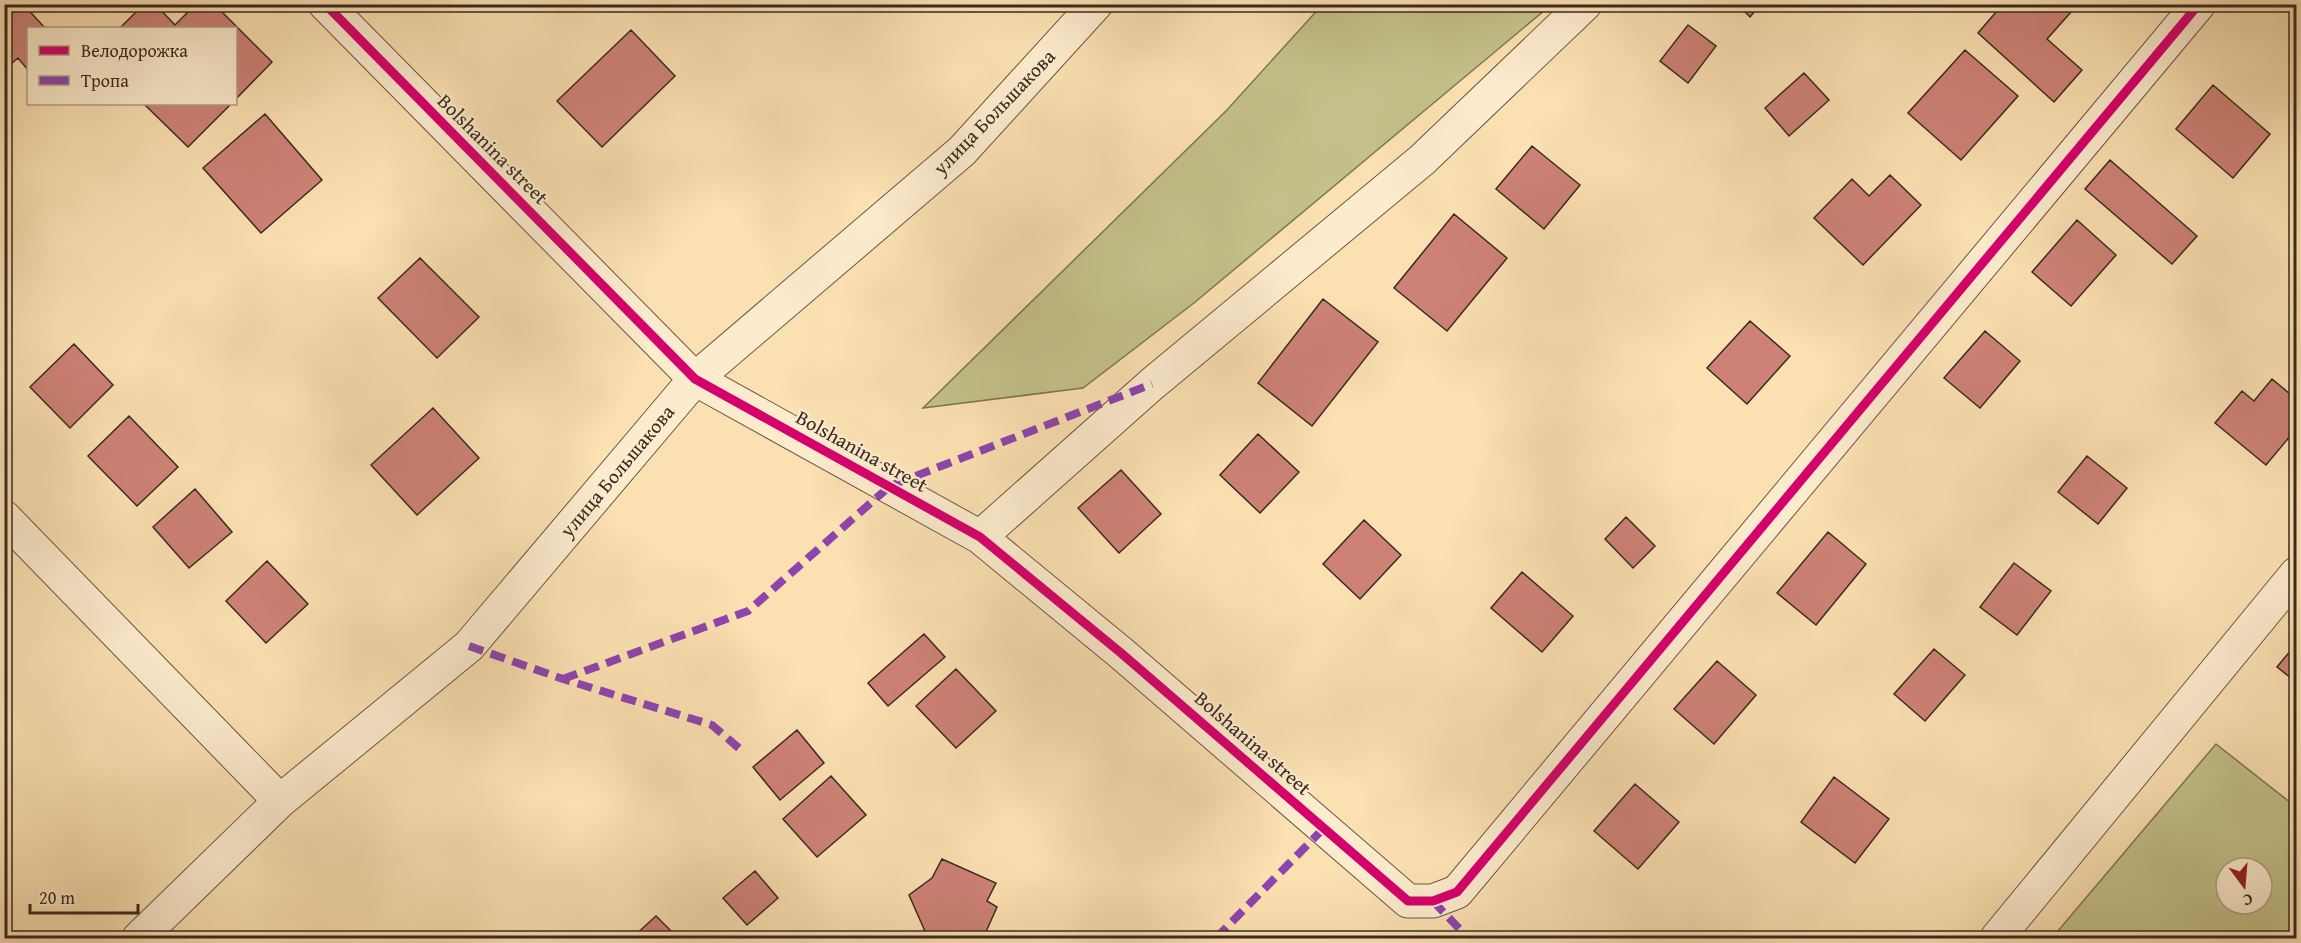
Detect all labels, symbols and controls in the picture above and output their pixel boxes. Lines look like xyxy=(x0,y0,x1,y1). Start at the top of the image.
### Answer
legend xyxy=(27,27,237,105)
text: Велодорожка xyxy=(81,37,188,64)
street label: улица Большакова xyxy=(925,42,1062,182)
text: Тропа xyxy=(81,67,129,94)
street label: Bolshanina street xyxy=(431,87,555,211)
street label: улица Большакова xyxy=(552,398,681,544)
street label: Bolshanina street xyxy=(791,402,933,499)
street label: Bolshanina street xyxy=(1189,684,1318,802)
north arrow xyxy=(2214,856,2274,916)
scale bar xyxy=(30,877,138,915)
text: 20 m xyxy=(39,884,75,911)
text: С xyxy=(2240,888,2256,913)

